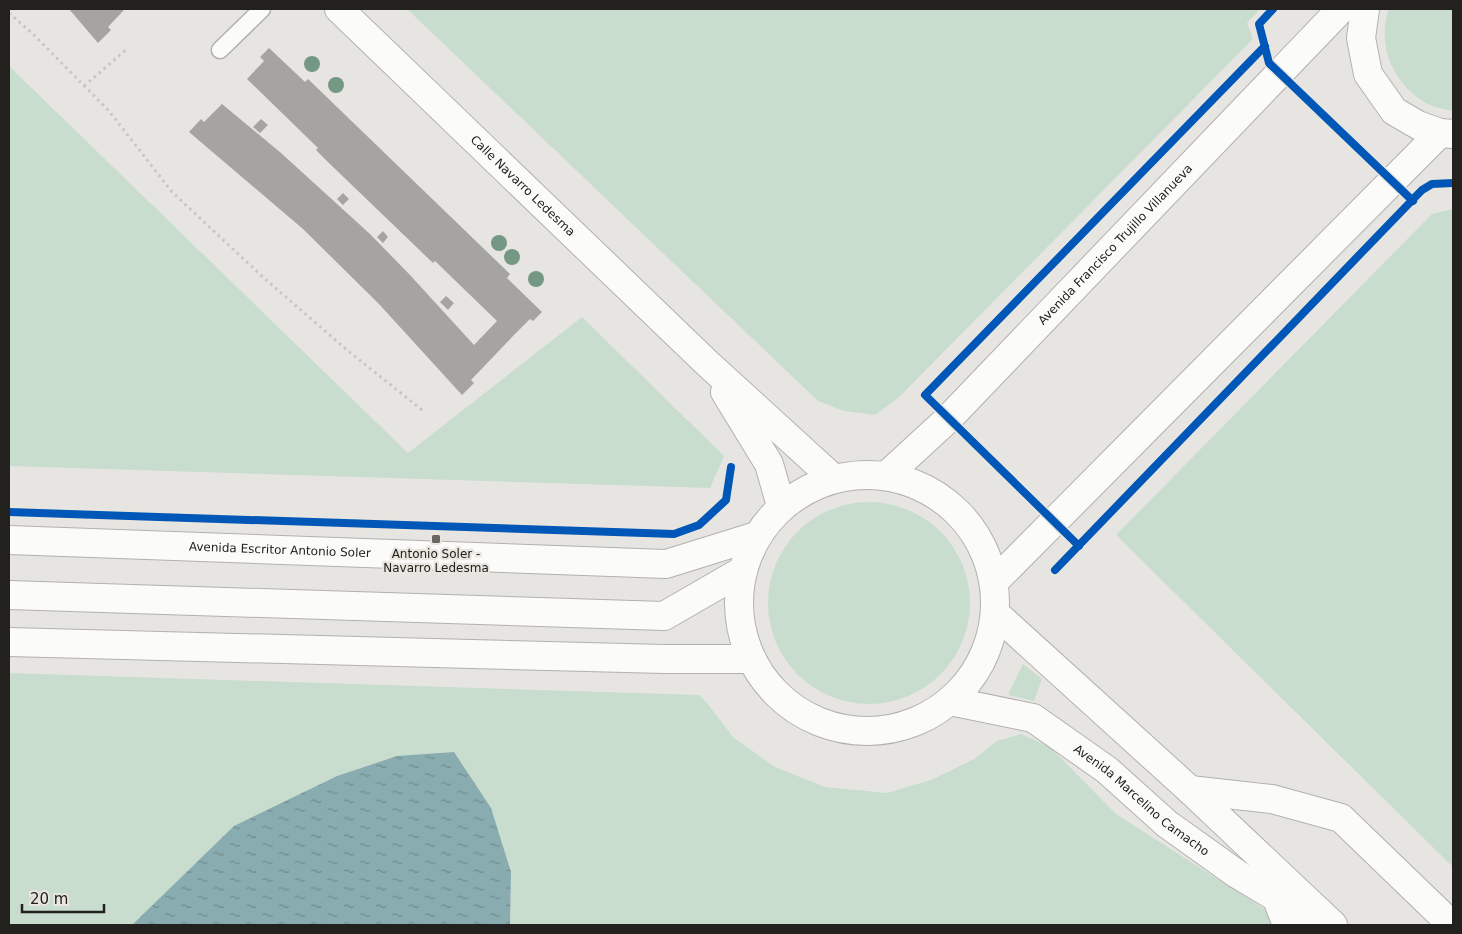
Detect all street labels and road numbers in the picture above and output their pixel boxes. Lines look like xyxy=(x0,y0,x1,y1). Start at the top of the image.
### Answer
street label: Calle Navarro Ledesma xyxy=(468,132,578,239)
street label: Avenida Francisco Trujillo Villanueva xyxy=(1035,161,1195,328)
street label: Avenida Escritor Antonio Soler xyxy=(189,540,371,560)
street label: Avenida Marcelino Camacho xyxy=(1071,742,1212,859)

